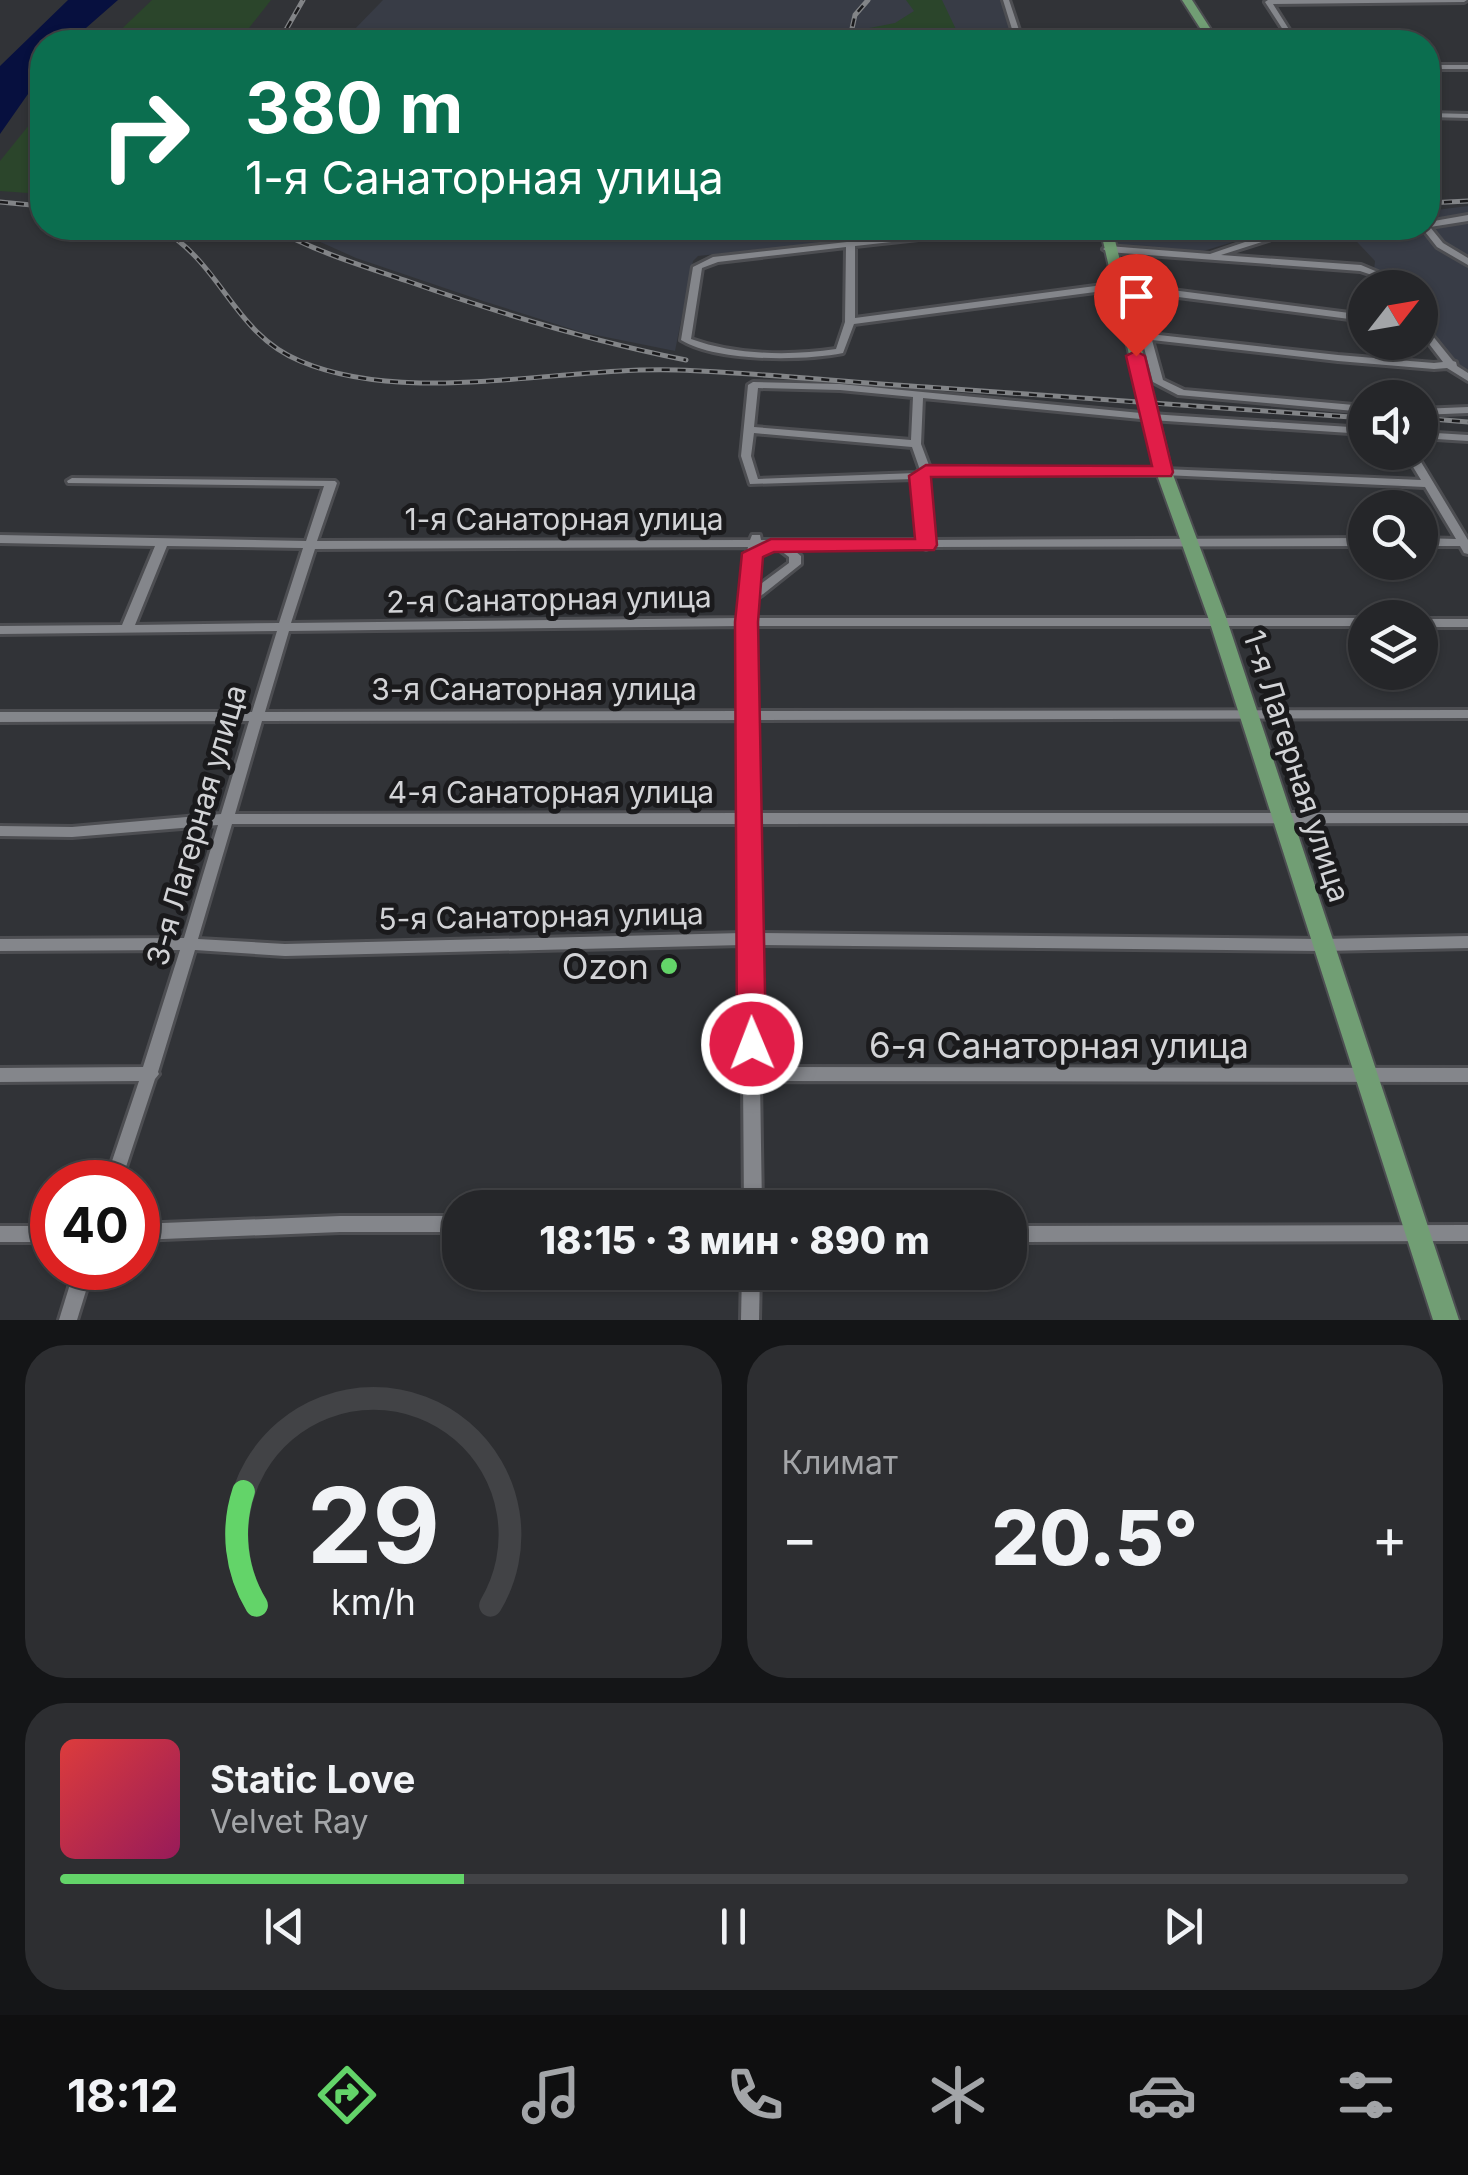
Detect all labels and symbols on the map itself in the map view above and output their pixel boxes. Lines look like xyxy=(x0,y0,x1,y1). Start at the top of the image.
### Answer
pin xyxy=(1094,254,1179,357)
north arrow xyxy=(1348,270,1438,360)
street label: 1-я Санаторная улица xyxy=(404,501,724,537)
street label: 2-я Санаторная улица xyxy=(386,578,712,620)
street label: 1-я Лагерная улица xyxy=(1236,626,1358,906)
street label: 3-я Санаторная улица xyxy=(371,671,697,707)
street label: 3-я Лагерная улица xyxy=(139,681,253,969)
street label: 4-я Санаторная улица xyxy=(388,774,714,810)
street label: 5-я Санаторная улица xyxy=(378,895,704,937)
place label: Ozon xyxy=(562,945,649,987)
marker: Ozon xyxy=(658,955,680,977)
position arrow xyxy=(700,992,804,1096)
street label: 6-я Санаторная улица xyxy=(869,1024,1249,1066)
speed limit sign: 40 xyxy=(30,1160,160,1290)

